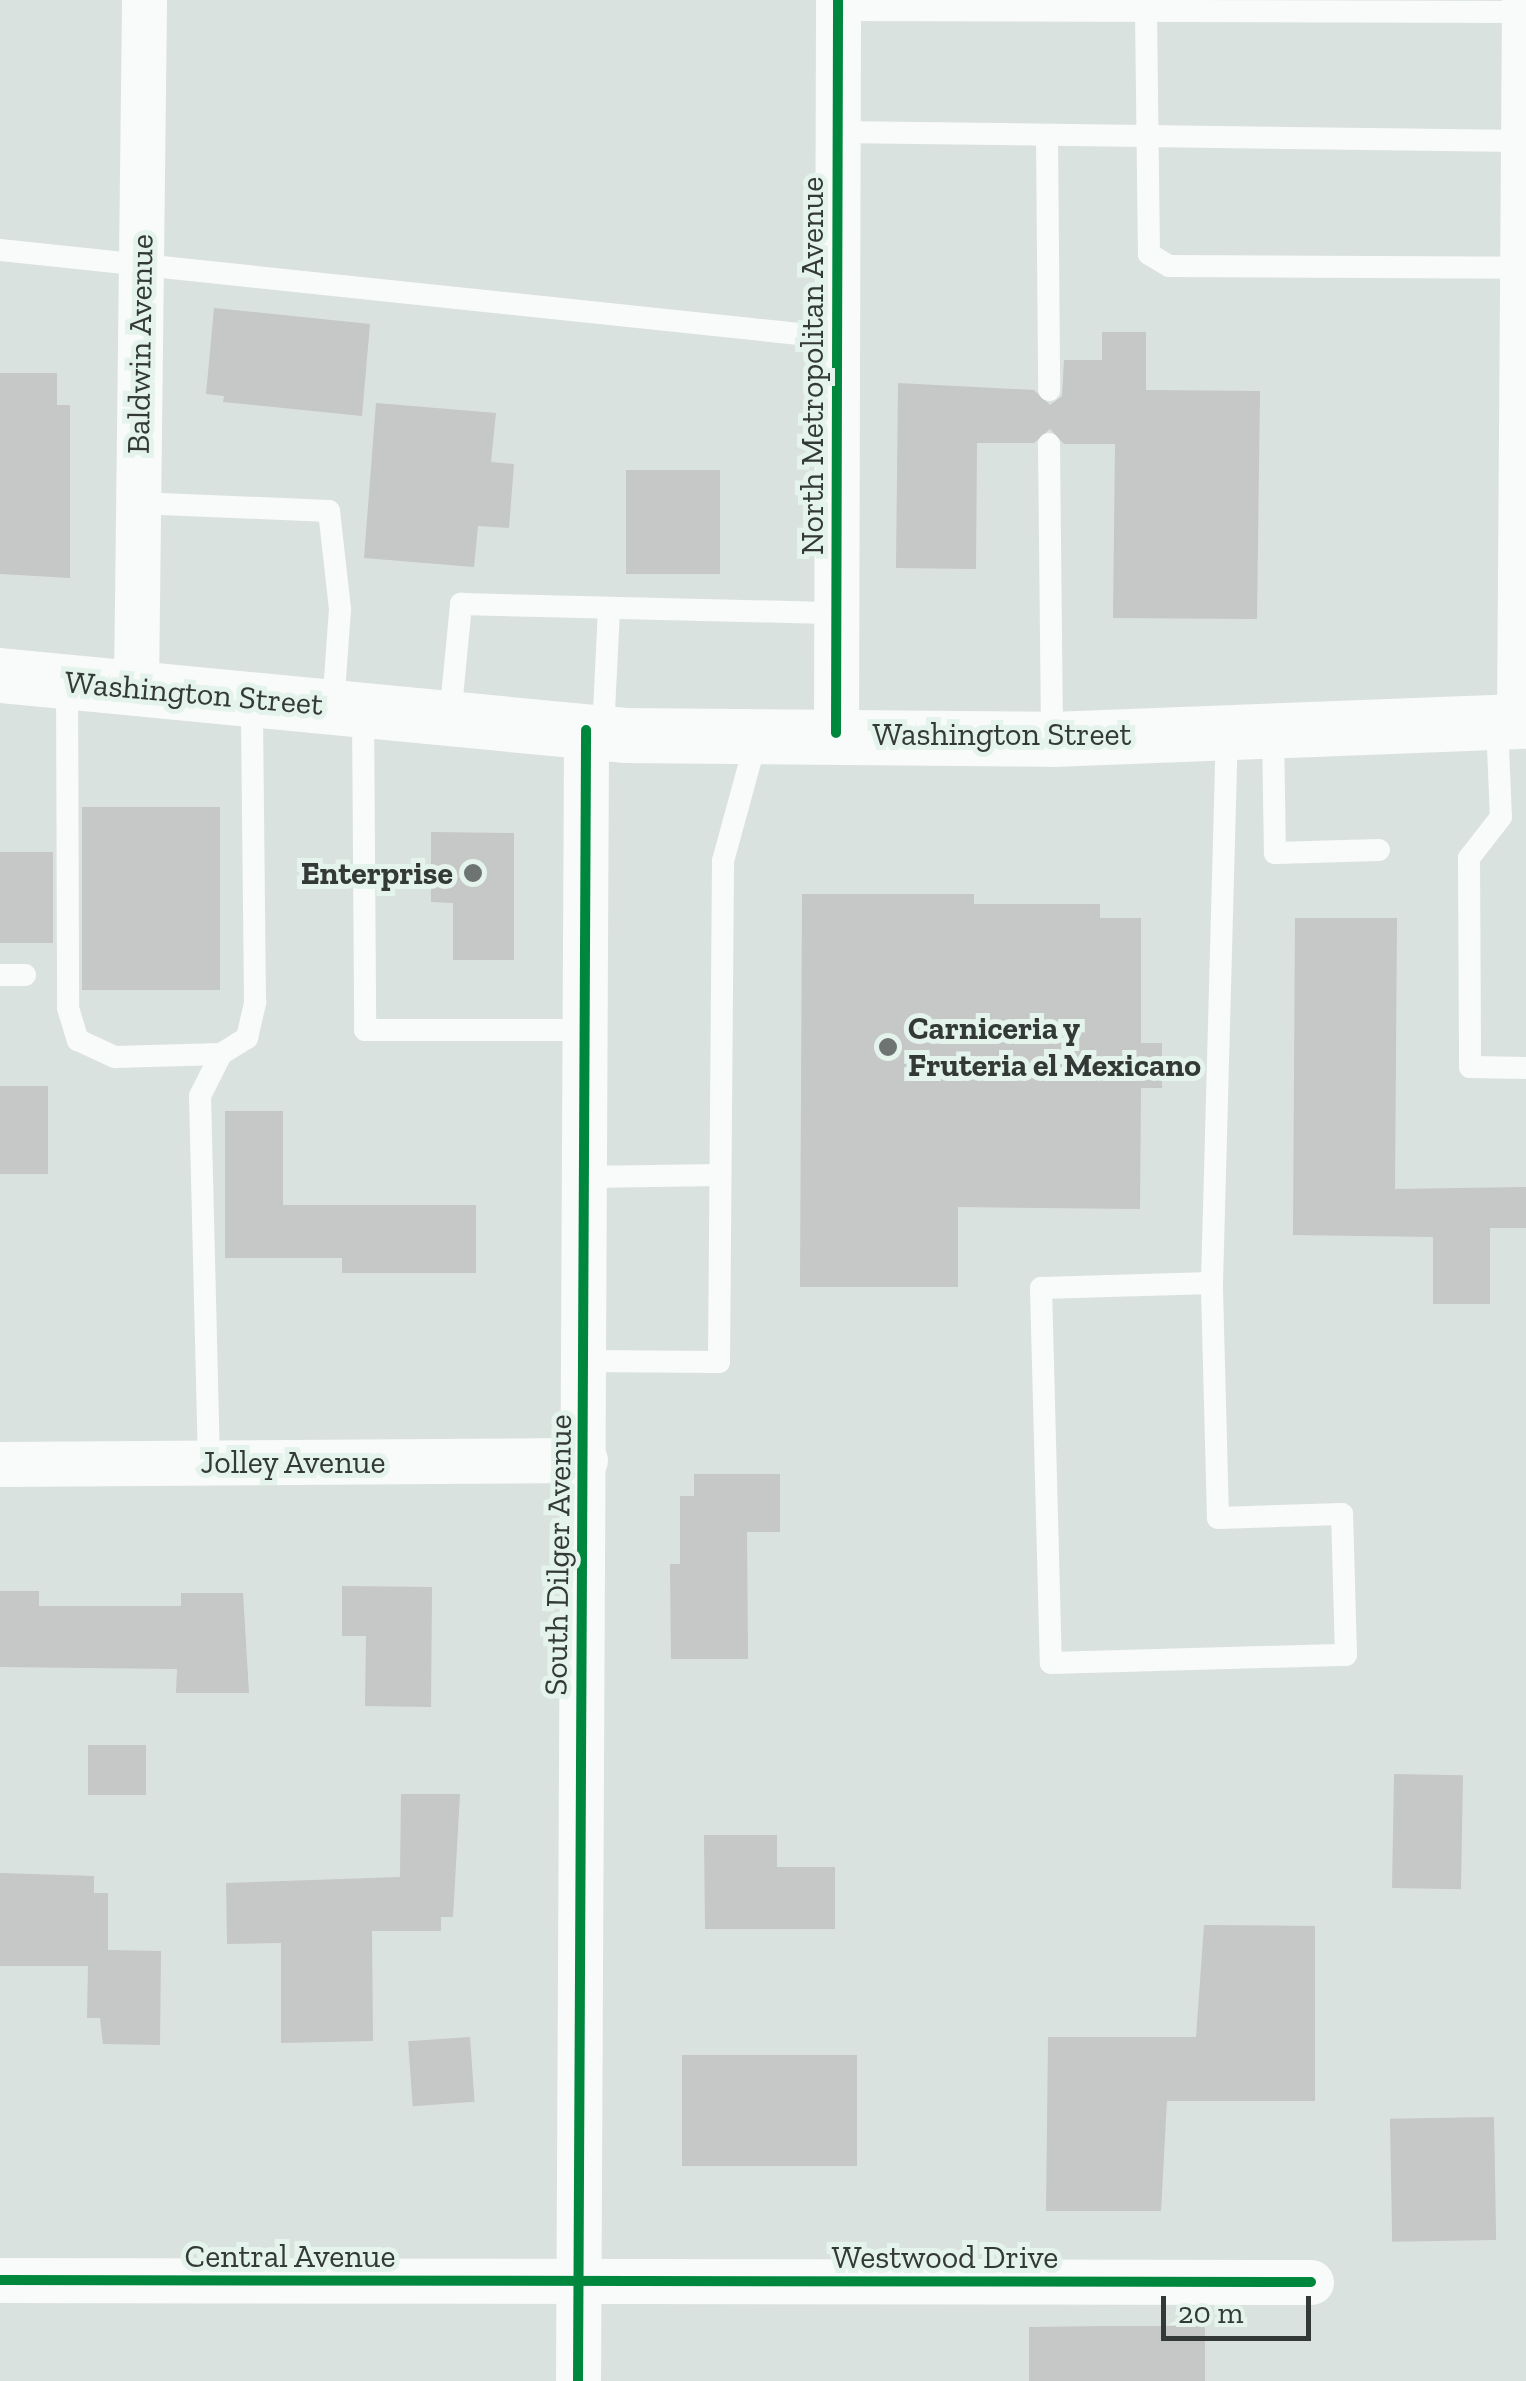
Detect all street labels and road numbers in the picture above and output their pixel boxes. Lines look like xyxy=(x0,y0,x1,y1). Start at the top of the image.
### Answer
street label: North Metropolitan Avenue xyxy=(793,176,831,556)
street label: Baldwin Avenue xyxy=(119,233,161,455)
street label: Washington Street xyxy=(63,663,325,723)
street label: Washington Street xyxy=(873,715,1131,753)
street label: South Dilger Avenue xyxy=(536,1413,580,1697)
street label: Jolley Avenue xyxy=(200,1443,386,1481)
street label: Central Avenue xyxy=(184,2237,396,2275)
street label: Westwood Drive xyxy=(832,2238,1058,2276)

